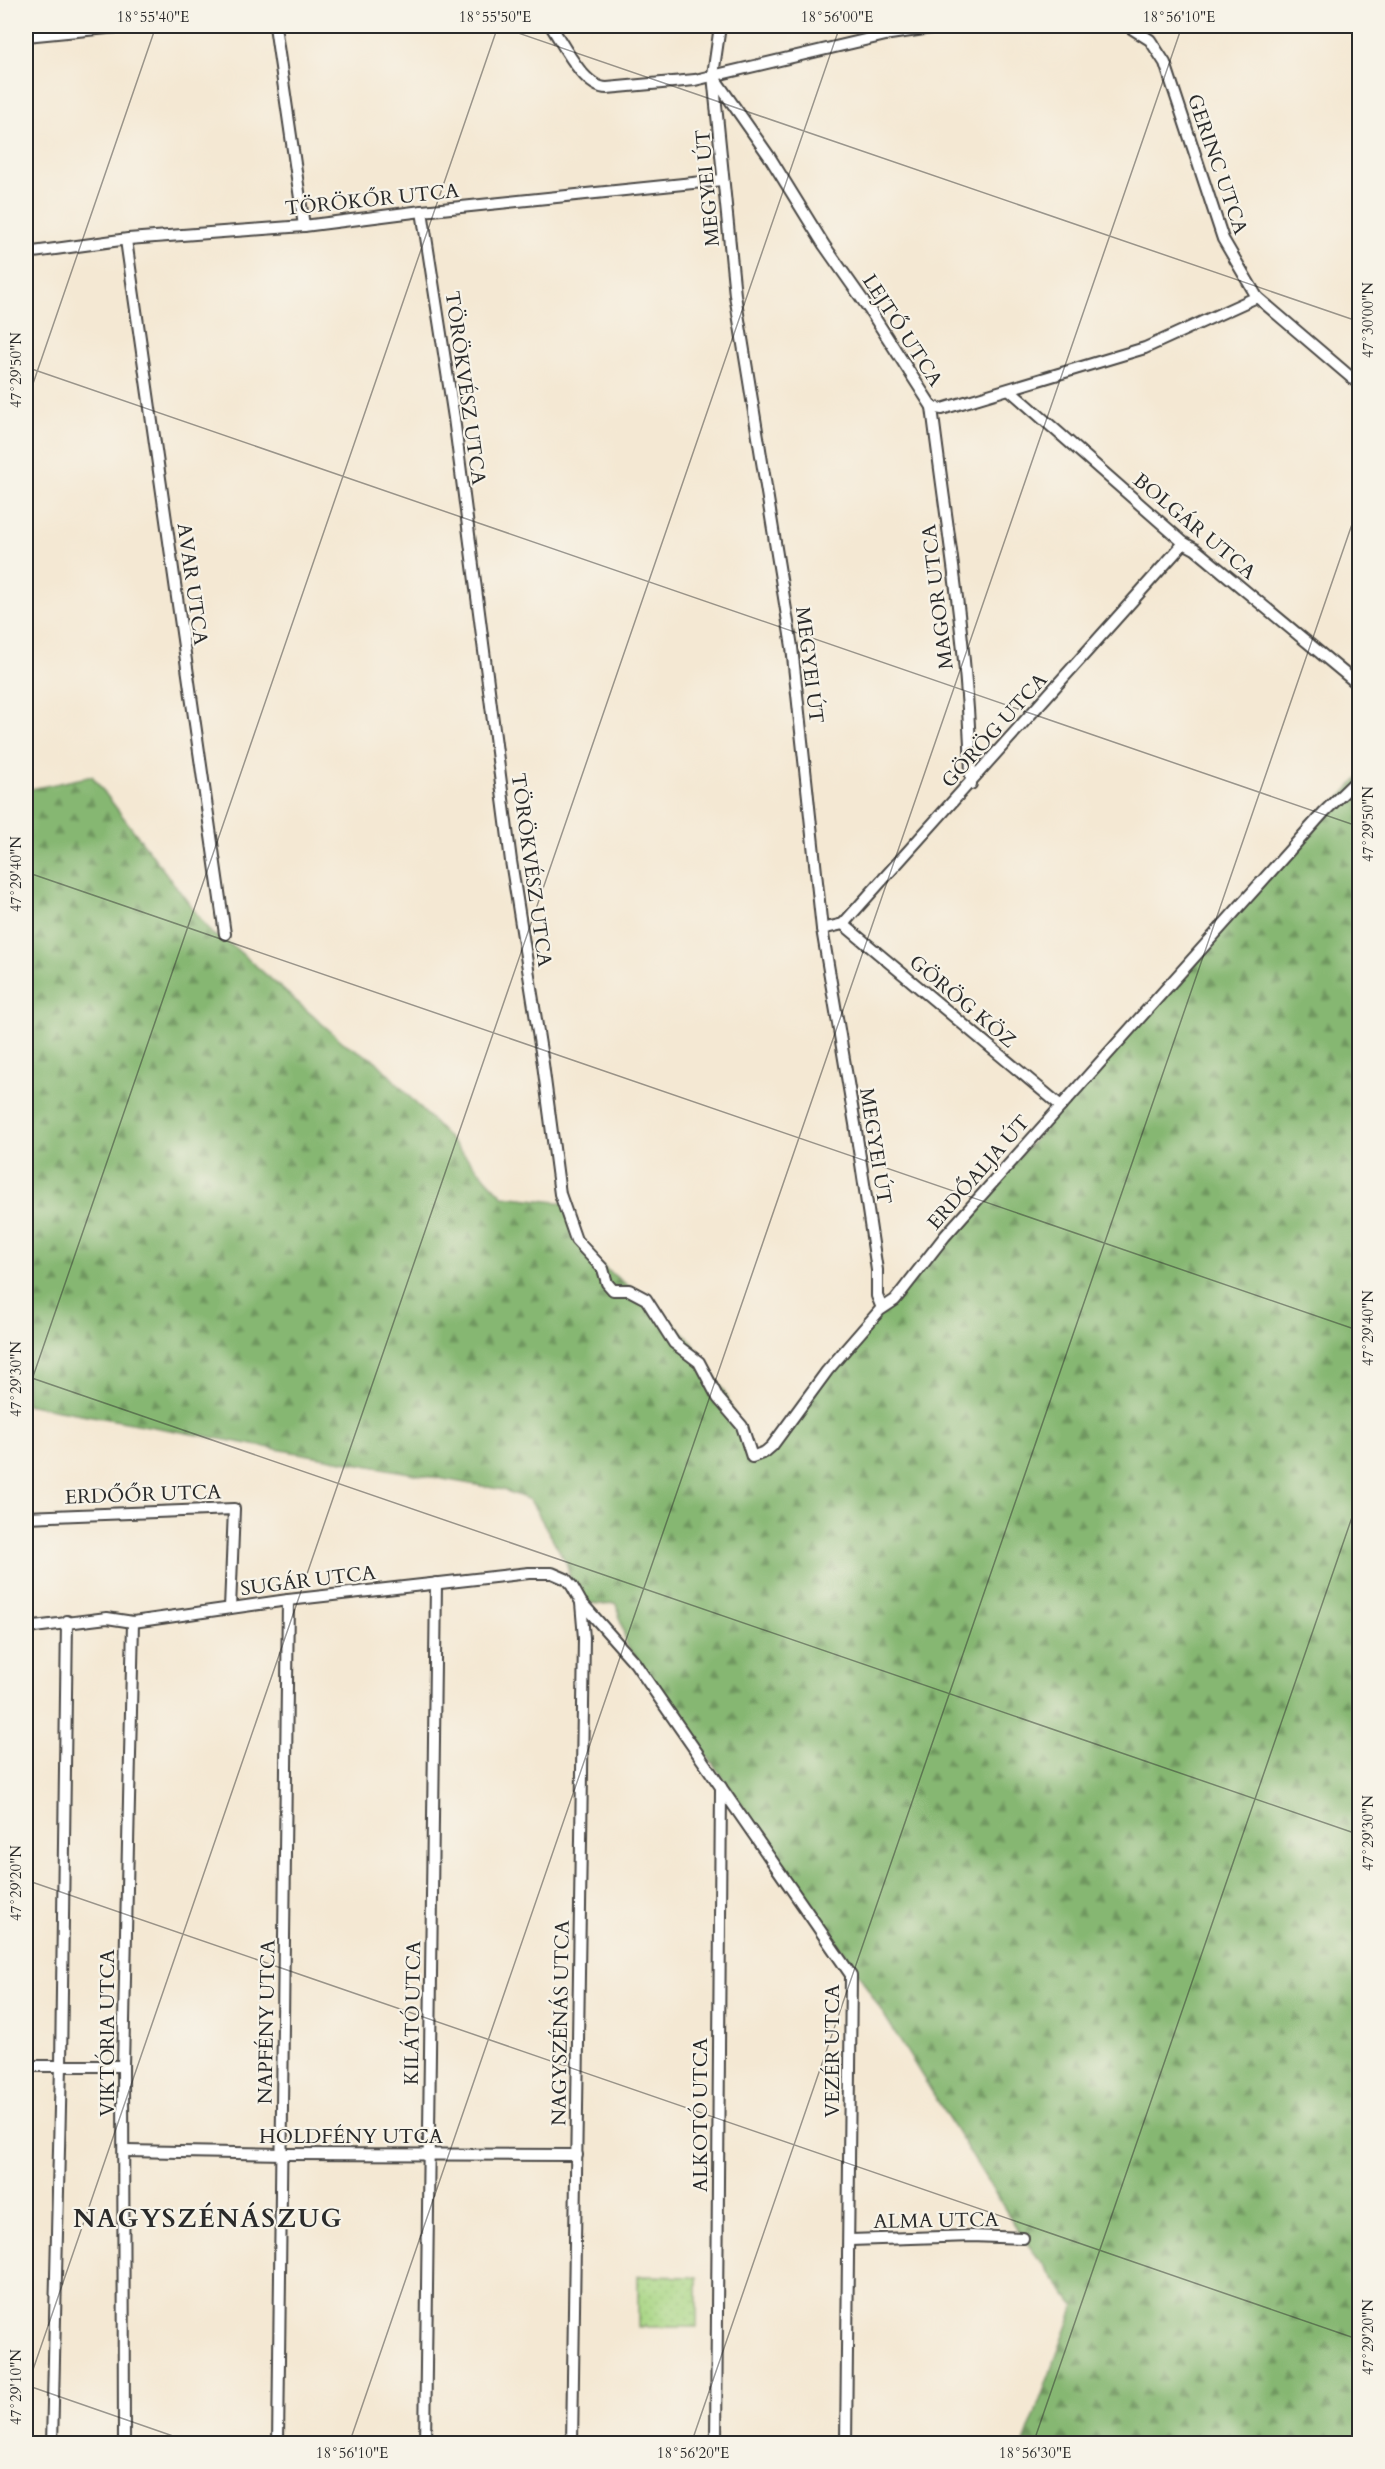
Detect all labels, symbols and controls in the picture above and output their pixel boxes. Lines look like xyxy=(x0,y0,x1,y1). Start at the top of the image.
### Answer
text: 18°55'40"E xyxy=(117,7,189,27)
text: 18°55'50"E xyxy=(459,7,531,27)
text: 18°56'00"E xyxy=(801,7,873,27)
text: 18°56'10"E xyxy=(1143,7,1215,27)
street label: GERINC UTCA xyxy=(1181,90,1254,239)
street label: MEGYEI ÚT xyxy=(689,128,726,248)
street label: TÖRÖKŐR UTCA xyxy=(284,177,461,222)
street label: LEJTŐ UTCA xyxy=(856,269,949,392)
text: 47°30'00"N xyxy=(1358,282,1378,358)
street label: TÖRÖKVÉSZ UTCA xyxy=(439,290,493,487)
text: 47°29'50"N xyxy=(6,332,26,408)
street label: BOLGÁR UTCA xyxy=(1127,467,1262,586)
street label: AVAR UTCA xyxy=(171,521,215,648)
street label: MAGOR UTCA xyxy=(915,522,960,671)
street label: MEGYEI ÚT xyxy=(789,605,830,725)
street label: GÖRÖG UTCA xyxy=(935,666,1054,794)
street label: TÖRÖKVÉSZ UTCA xyxy=(505,772,559,969)
text: 47°29'50"N xyxy=(1358,786,1378,862)
text: 47°29'40"N xyxy=(6,836,26,912)
street label: GÖRÖG KÖZ xyxy=(903,949,1022,1054)
street label: MEGYEI ÚT xyxy=(853,1086,898,1207)
street label: ERDŐALJA ÚT xyxy=(921,1109,1036,1235)
text: 47°29'40"N xyxy=(1358,1290,1378,1366)
text: 47°29'30"N xyxy=(6,1341,26,1417)
street label: ERDŐŐR UTCA xyxy=(64,1478,223,1511)
street label: SUGÁR UTCA xyxy=(239,1559,378,1602)
text: 47°29'30"N xyxy=(1358,1795,1378,1871)
text: 47°29'20"N xyxy=(6,1845,26,1921)
street label: NAGYSZÉNÁS UTCA xyxy=(545,1919,576,2126)
street label: NAPFÉNY UTCA xyxy=(252,1939,281,2105)
street label: KILÁTÓ UTCA xyxy=(398,1940,427,2085)
street label: VIKTÓRIA UTCA xyxy=(94,1949,121,2117)
street label: VEZÉR UTCA xyxy=(819,1984,846,2118)
street label: ALKOTÓ UTCA xyxy=(687,2037,714,2192)
street label: HOLDFÉNY UTCA xyxy=(259,2123,444,2150)
district label: NAGYSZÉNÁSZUG xyxy=(73,2201,343,2236)
street label: ALMA UTCA xyxy=(873,2206,1000,2235)
text: 47°29'20"N xyxy=(1358,2299,1378,2375)
text: 47°29'10"N xyxy=(6,2349,26,2425)
text: 18°56'10"E xyxy=(316,2443,388,2463)
text: 18°56'20"E xyxy=(657,2443,729,2463)
text: 18°56'30"E xyxy=(999,2443,1071,2463)

